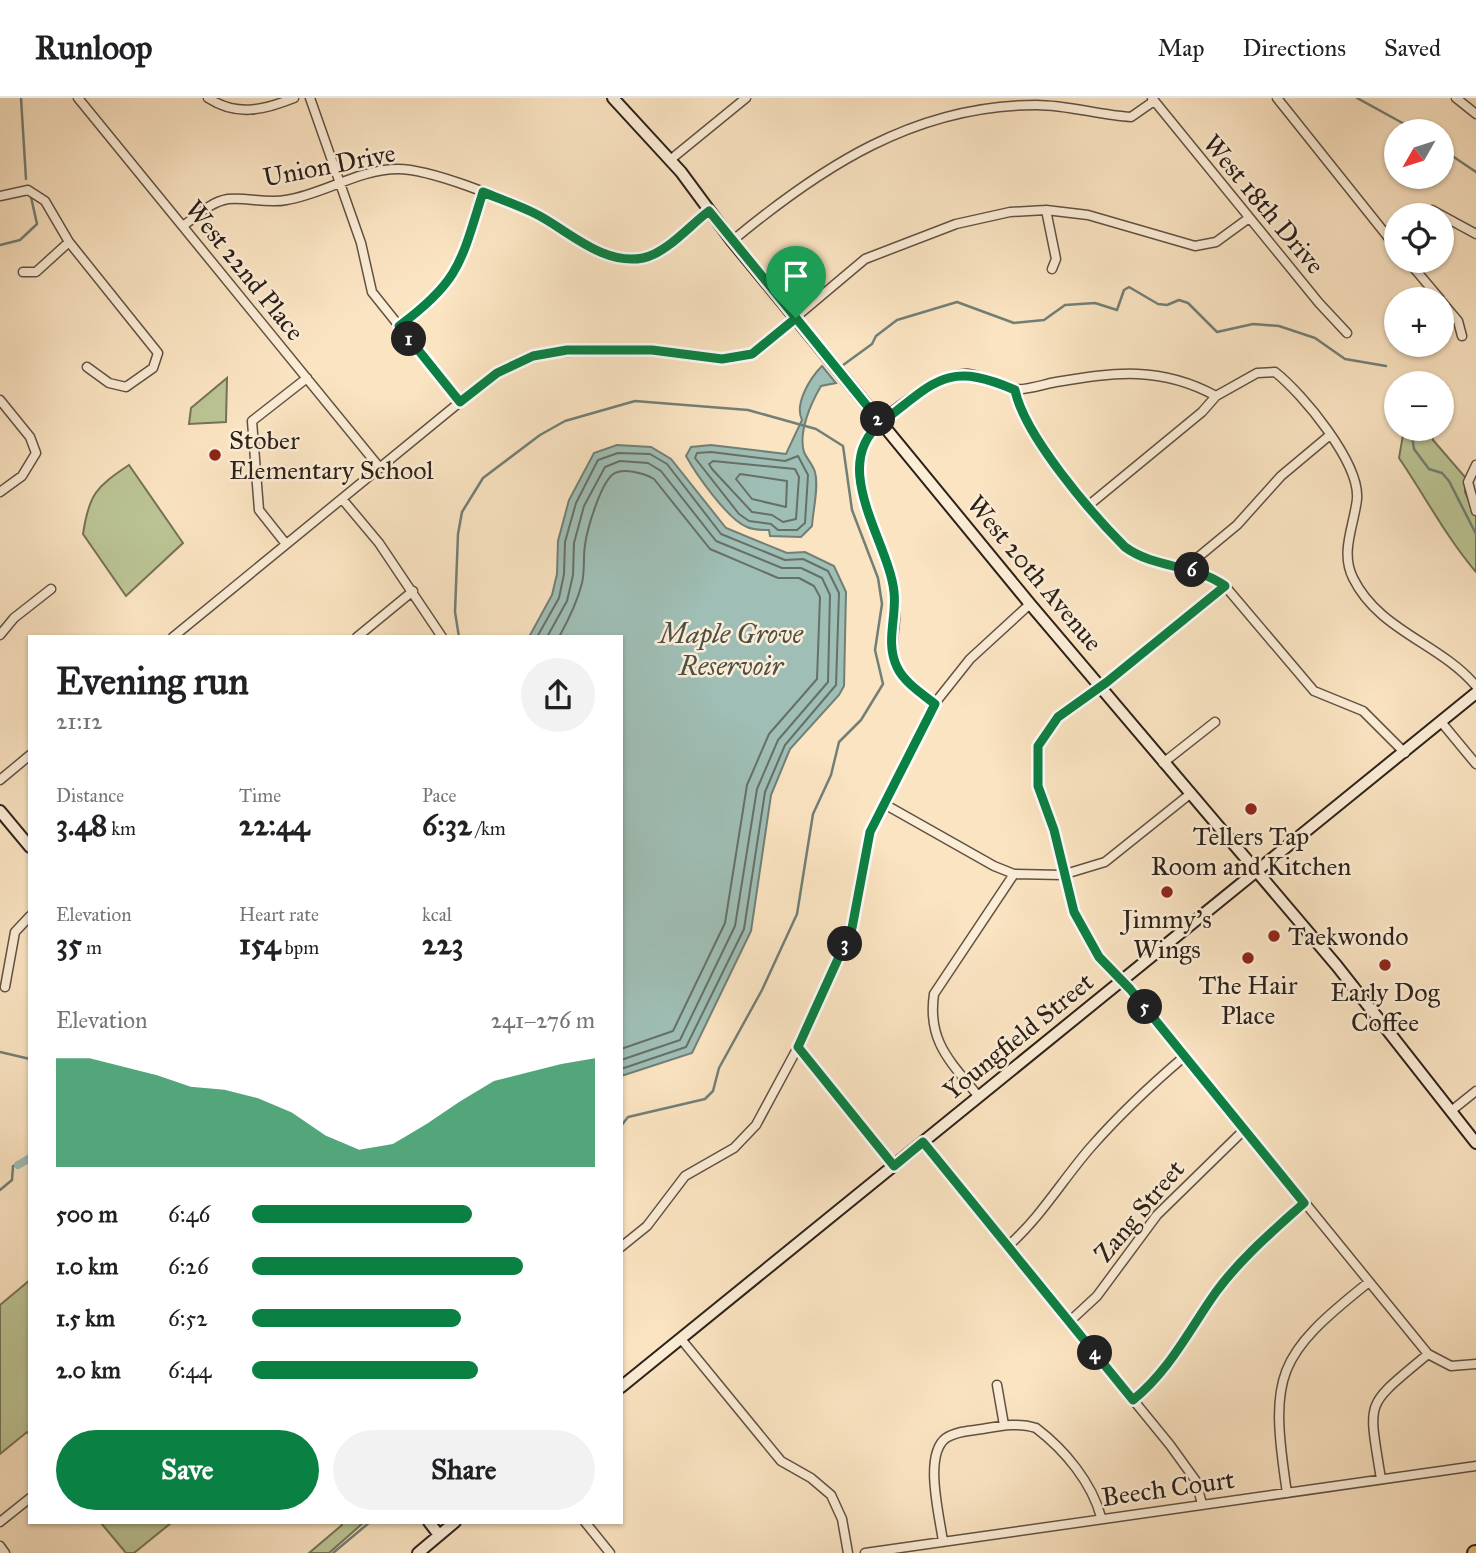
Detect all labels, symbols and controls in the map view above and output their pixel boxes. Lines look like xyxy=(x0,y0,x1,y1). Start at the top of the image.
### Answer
text: Runloop xyxy=(35,28,152,68)
text: Map xyxy=(1158,33,1205,63)
text: Directions xyxy=(1243,33,1346,63)
text: Saved xyxy=(1384,33,1441,63)
north arrow xyxy=(1384,119,1454,189)
map controls xyxy=(1384,119,1454,441)
street label: West 18th Drive xyxy=(1196,128,1332,280)
street label: Union Drive xyxy=(260,136,398,193)
street label: West 22nd Place xyxy=(179,193,312,347)
button: locate xyxy=(1384,203,1454,273)
pin xyxy=(766,246,826,318)
icon: arrive xyxy=(777,257,815,295)
button: + xyxy=(1384,287,1454,357)
pin: 1 xyxy=(392,322,426,356)
text: 1 xyxy=(405,327,412,350)
button: − xyxy=(1384,371,1454,441)
pin: 2 xyxy=(860,402,896,436)
text: 2 xyxy=(873,407,882,430)
place label: Stober Elementary School xyxy=(229,424,433,486)
marker: Stober Elementary School xyxy=(207,447,223,463)
street label: West 20th Avenue xyxy=(960,488,1110,658)
pin: 6 xyxy=(1174,552,1210,588)
text: 6 xyxy=(1187,558,1196,581)
water label: Maple Grove Reservoir xyxy=(656,616,804,683)
text: Evening run xyxy=(56,658,249,704)
button: share xyxy=(521,658,595,732)
text: 21:12 xyxy=(56,707,103,735)
text: Distance xyxy=(56,784,124,807)
text: Time xyxy=(239,784,281,807)
text: Pace xyxy=(422,784,456,807)
marker: Tellers Tap Room and Kitchen xyxy=(1243,801,1259,817)
text: 3.48 xyxy=(56,807,107,843)
text: 22:44 xyxy=(239,807,309,843)
text: 6:32 xyxy=(422,807,472,843)
text: km xyxy=(107,817,136,840)
text: /km xyxy=(472,817,506,840)
place label: Tellers Tap Room and Kitchen xyxy=(1151,820,1351,882)
marker: Jimmy's Wings xyxy=(1159,884,1175,900)
text: Elevation xyxy=(56,903,131,926)
text: Heart rate xyxy=(239,903,319,926)
text: kcal xyxy=(422,903,452,926)
place label: Jimmy's Wings xyxy=(1119,903,1212,965)
place label: Taekwondo xyxy=(1288,920,1409,952)
text: 35 xyxy=(56,926,82,962)
text: 154 xyxy=(239,926,281,962)
text: 223 xyxy=(422,926,463,962)
pin: 3 xyxy=(828,926,862,962)
marker: Taekwondo xyxy=(1266,928,1282,944)
text: 3 xyxy=(841,932,848,955)
text: m xyxy=(82,936,102,959)
text: bpm xyxy=(281,936,319,959)
marker: The Hair Place xyxy=(1240,950,1256,966)
marker: Early Dog Coffee xyxy=(1377,957,1393,973)
street label: Youngfield Street xyxy=(936,966,1100,1106)
place label: The Hair Place xyxy=(1199,969,1298,1031)
place label: Early Dog Coffee xyxy=(1330,976,1441,1038)
pin: 5 xyxy=(1128,990,1162,1024)
text: 5 xyxy=(1140,995,1149,1018)
text: Elevation xyxy=(56,1006,147,1034)
text: 241–276 m xyxy=(491,1006,595,1034)
street label: Zang Street xyxy=(1087,1153,1191,1269)
text: 500 m xyxy=(56,1200,118,1228)
text: 6:46 xyxy=(168,1200,210,1228)
text: 1.0 km xyxy=(56,1252,118,1280)
text: 6:26 xyxy=(168,1252,209,1280)
text: 1.5 km xyxy=(56,1304,115,1332)
text: 6:52 xyxy=(168,1304,208,1332)
pin: 4 xyxy=(1078,1336,1112,1370)
text: 4 xyxy=(1089,1341,1100,1364)
text: 2.0 km xyxy=(56,1356,121,1384)
text: 6:44 xyxy=(168,1356,211,1384)
button: Save xyxy=(56,1430,319,1510)
button: Share xyxy=(333,1430,595,1510)
street label: Beech Court xyxy=(1100,1463,1236,1513)

